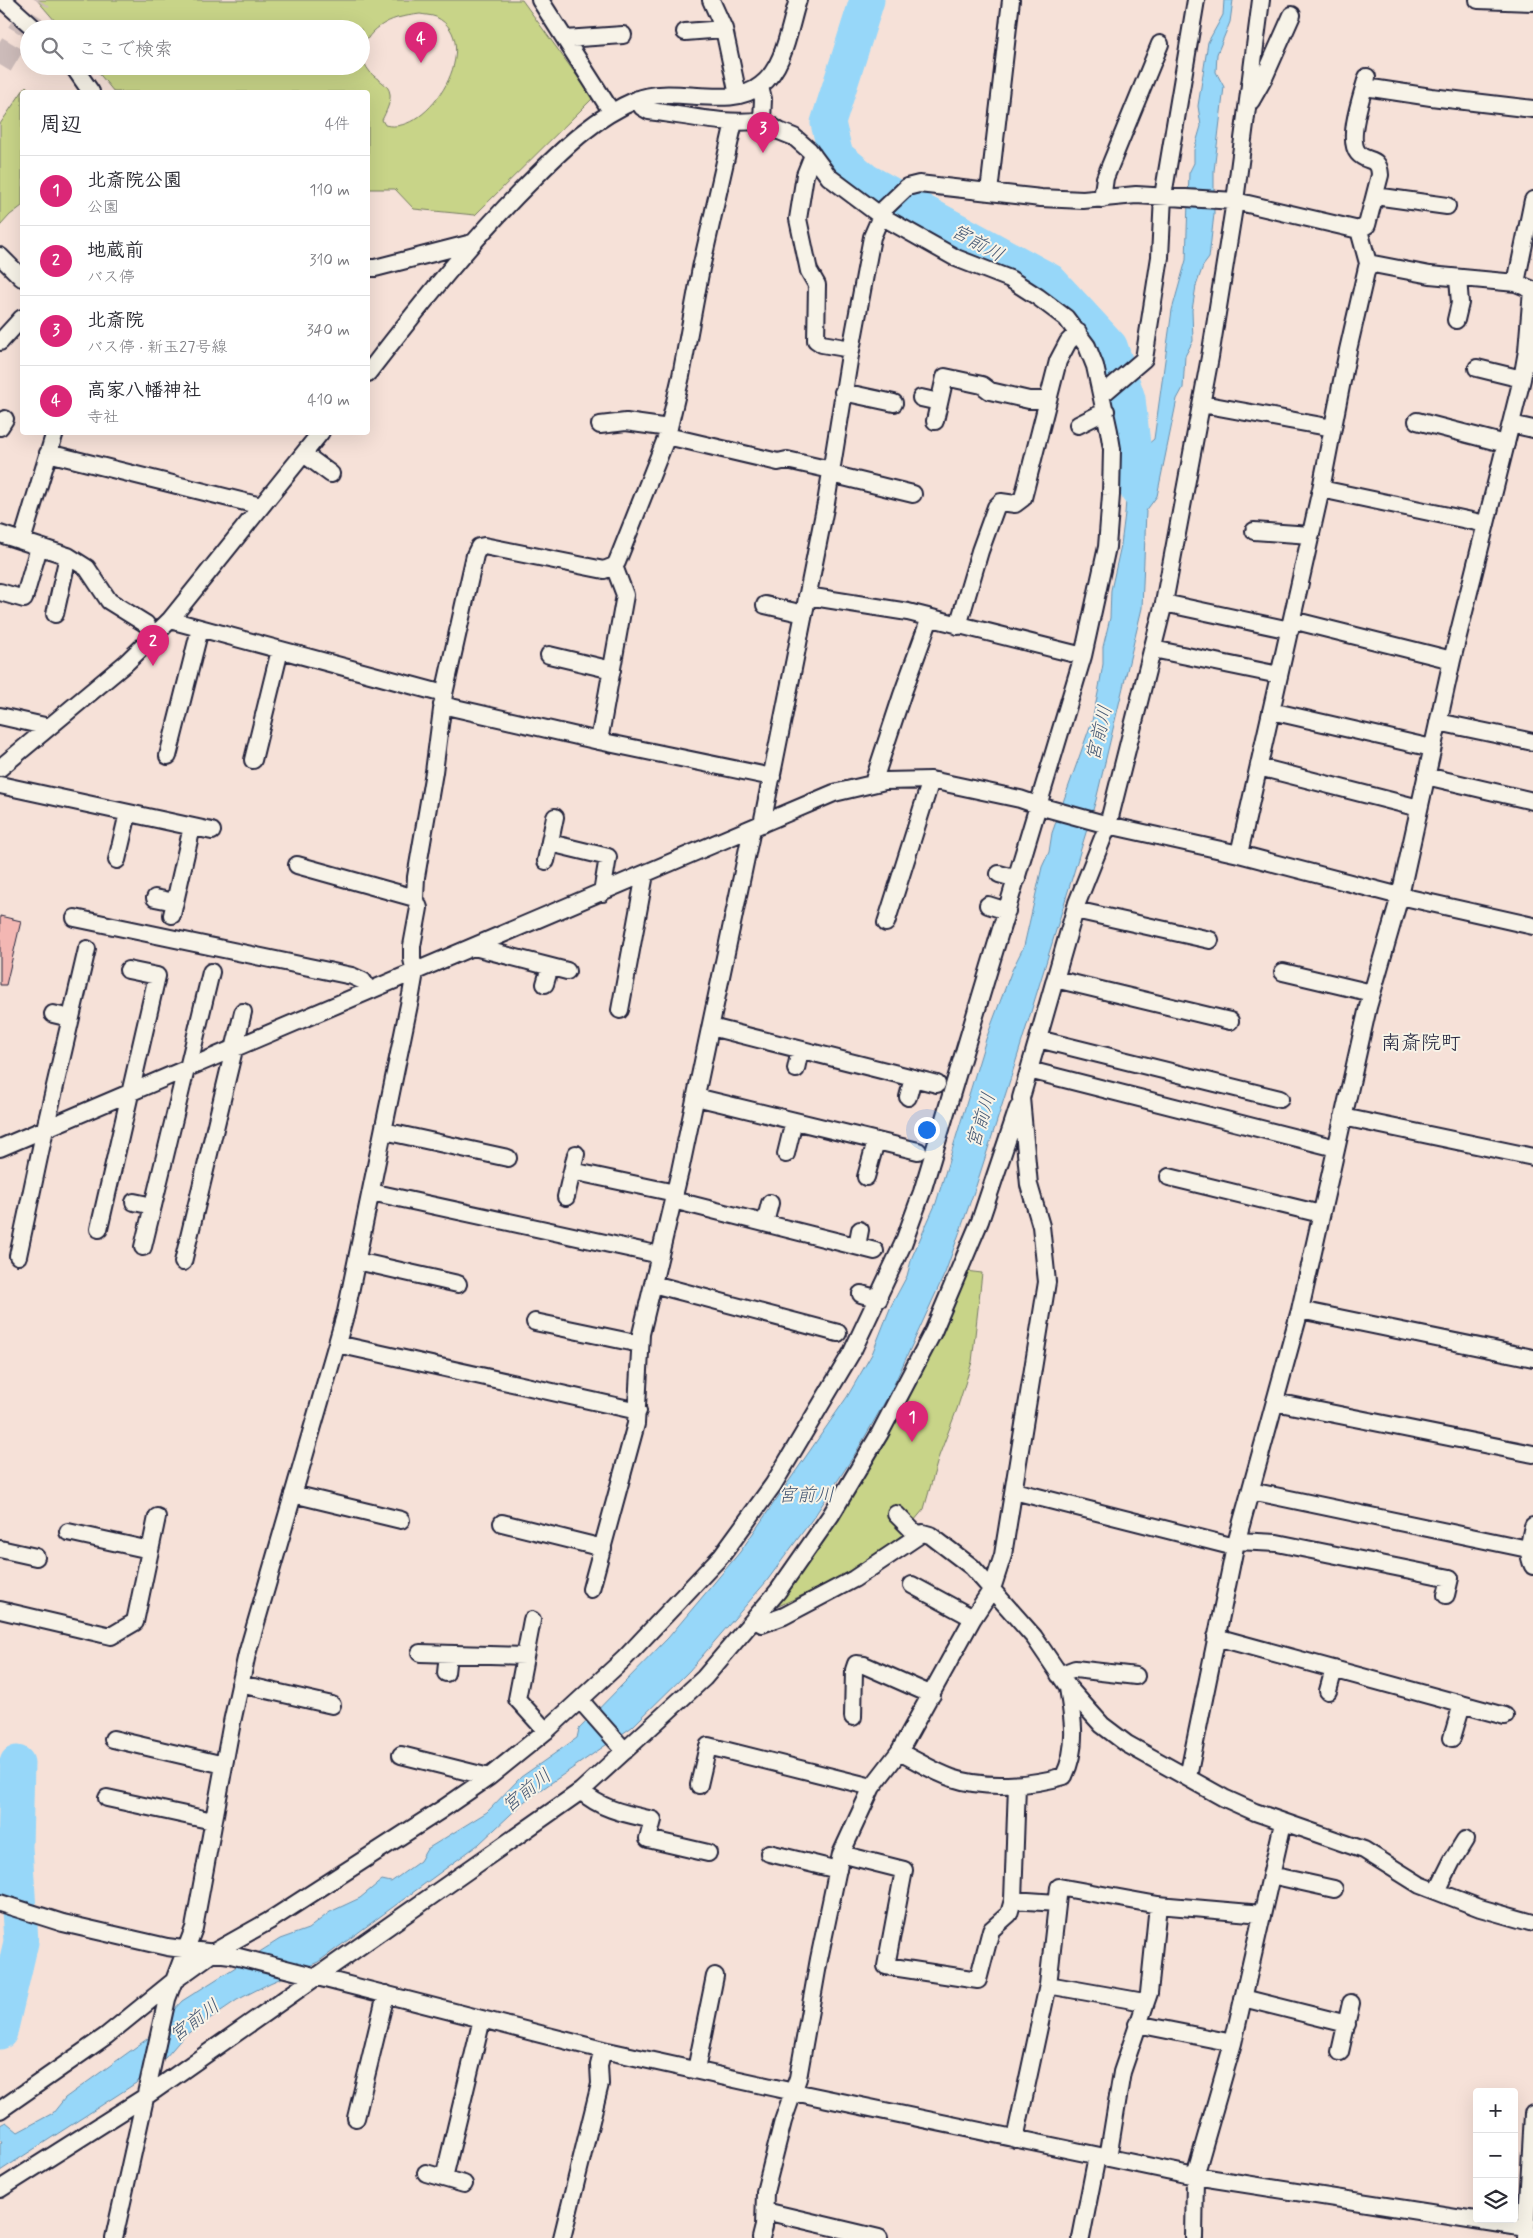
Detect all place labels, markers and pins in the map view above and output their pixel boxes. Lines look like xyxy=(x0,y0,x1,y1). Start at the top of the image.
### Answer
pin: 4 xyxy=(405,22,437,63)
pin: 3 xyxy=(747,112,779,153)
pin: 2 xyxy=(137,625,169,666)
pin: 1 xyxy=(896,1401,928,1442)

